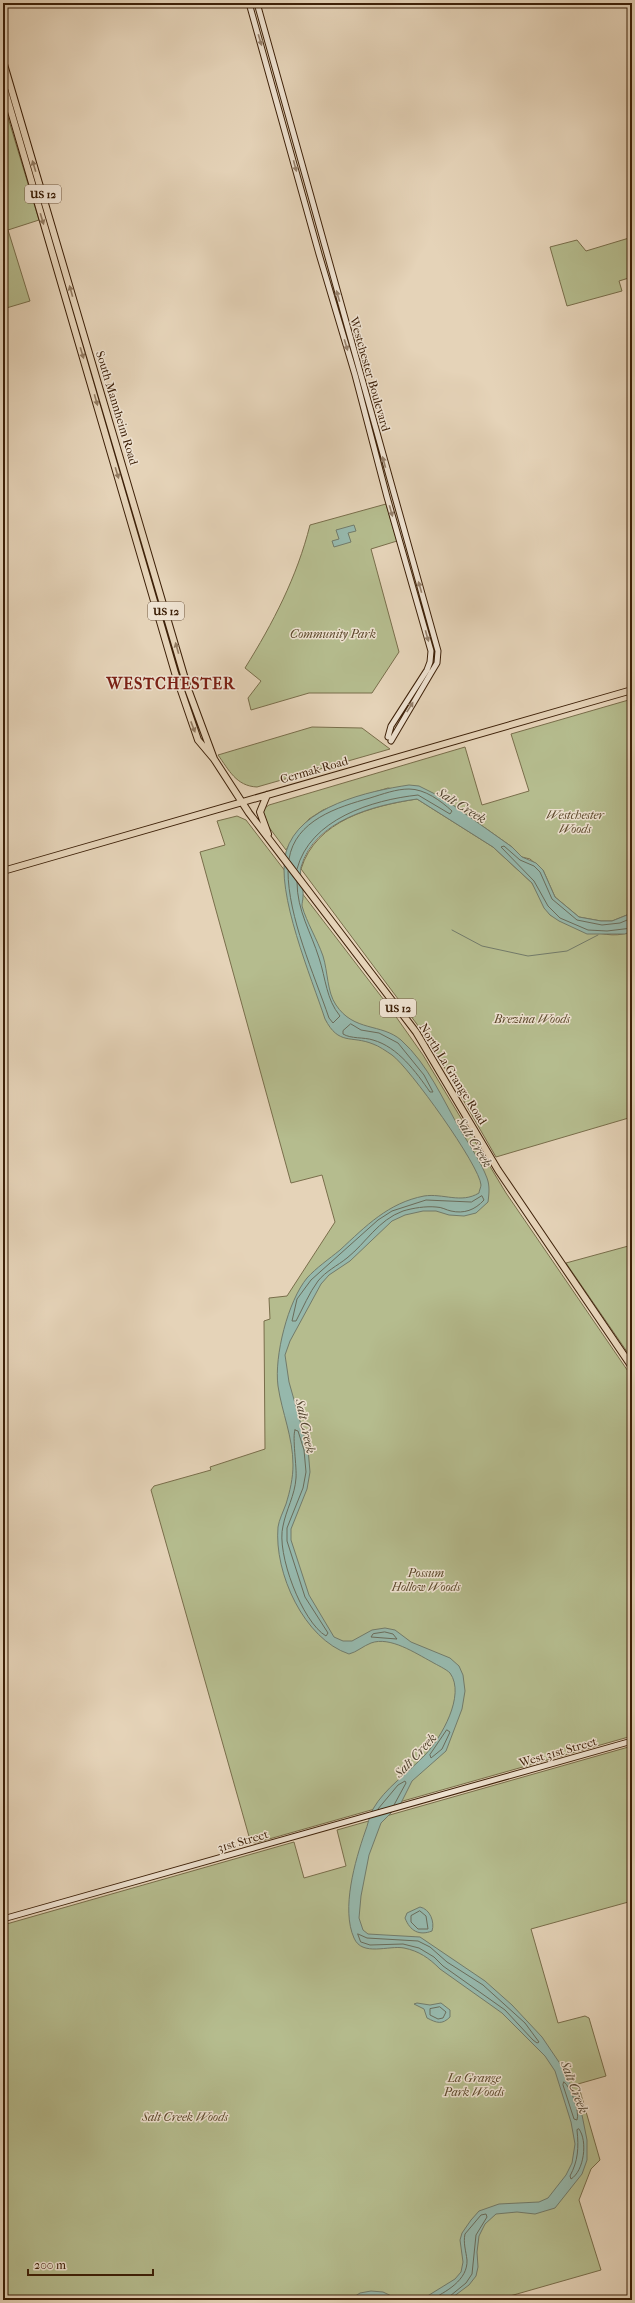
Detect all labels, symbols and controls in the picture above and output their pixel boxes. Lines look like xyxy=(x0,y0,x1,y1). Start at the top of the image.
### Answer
one-way arrow xyxy=(257,35,263,47)
one-way arrow xyxy=(292,159,298,172)
one-way arrow xyxy=(31,160,37,172)
road number: US 12 xyxy=(25,185,61,203)
one-way arrow xyxy=(39,214,45,226)
one-way arrow xyxy=(68,285,74,297)
one-way arrow xyxy=(335,290,341,302)
street label: Westchester Boulevard xyxy=(347,314,393,433)
one-way arrow xyxy=(343,339,349,351)
one-way arrow xyxy=(79,347,85,359)
street label: South Mannheim Road xyxy=(93,349,141,467)
one-way arrow xyxy=(93,395,99,407)
one-way arrow xyxy=(381,456,387,468)
one-way arrow xyxy=(114,467,120,479)
one-way arrow xyxy=(388,505,394,517)
one-way arrow xyxy=(417,581,423,593)
road number: US 12 xyxy=(148,602,184,620)
park label: Community Park xyxy=(290,627,376,641)
one-way arrow xyxy=(424,630,430,642)
one-way arrow xyxy=(174,641,180,653)
district label: WESTCHESTER xyxy=(105,674,236,693)
one-way arrow xyxy=(407,701,414,713)
one-way arrow xyxy=(191,722,197,734)
street label: Cermak Road xyxy=(278,753,350,786)
water label: Salt Creek xyxy=(433,784,489,827)
park label: Westchester Woods xyxy=(546,808,605,836)
road number: US 12 xyxy=(380,999,416,1017)
park label: Brezina Woods xyxy=(493,1012,570,1026)
street label: North La Grange Road xyxy=(416,1021,490,1128)
water label: Salt Creek xyxy=(453,1114,495,1170)
water label: Salt Creek xyxy=(292,1397,319,1455)
park label: Possum Hollow Woods xyxy=(391,1566,461,1594)
water label: Salt Creek xyxy=(390,1730,440,1781)
street label: West 31st Street xyxy=(516,1734,599,1770)
street label: 31st Street xyxy=(216,1827,271,1855)
water label: Salt Creek xyxy=(557,2058,591,2116)
park label: La Grange Park Woods xyxy=(443,2071,505,2099)
park label: Salt Creek Woods xyxy=(141,2110,228,2124)
scale bar xyxy=(28,2251,153,2277)
text: 200 m xyxy=(34,2258,66,2272)

